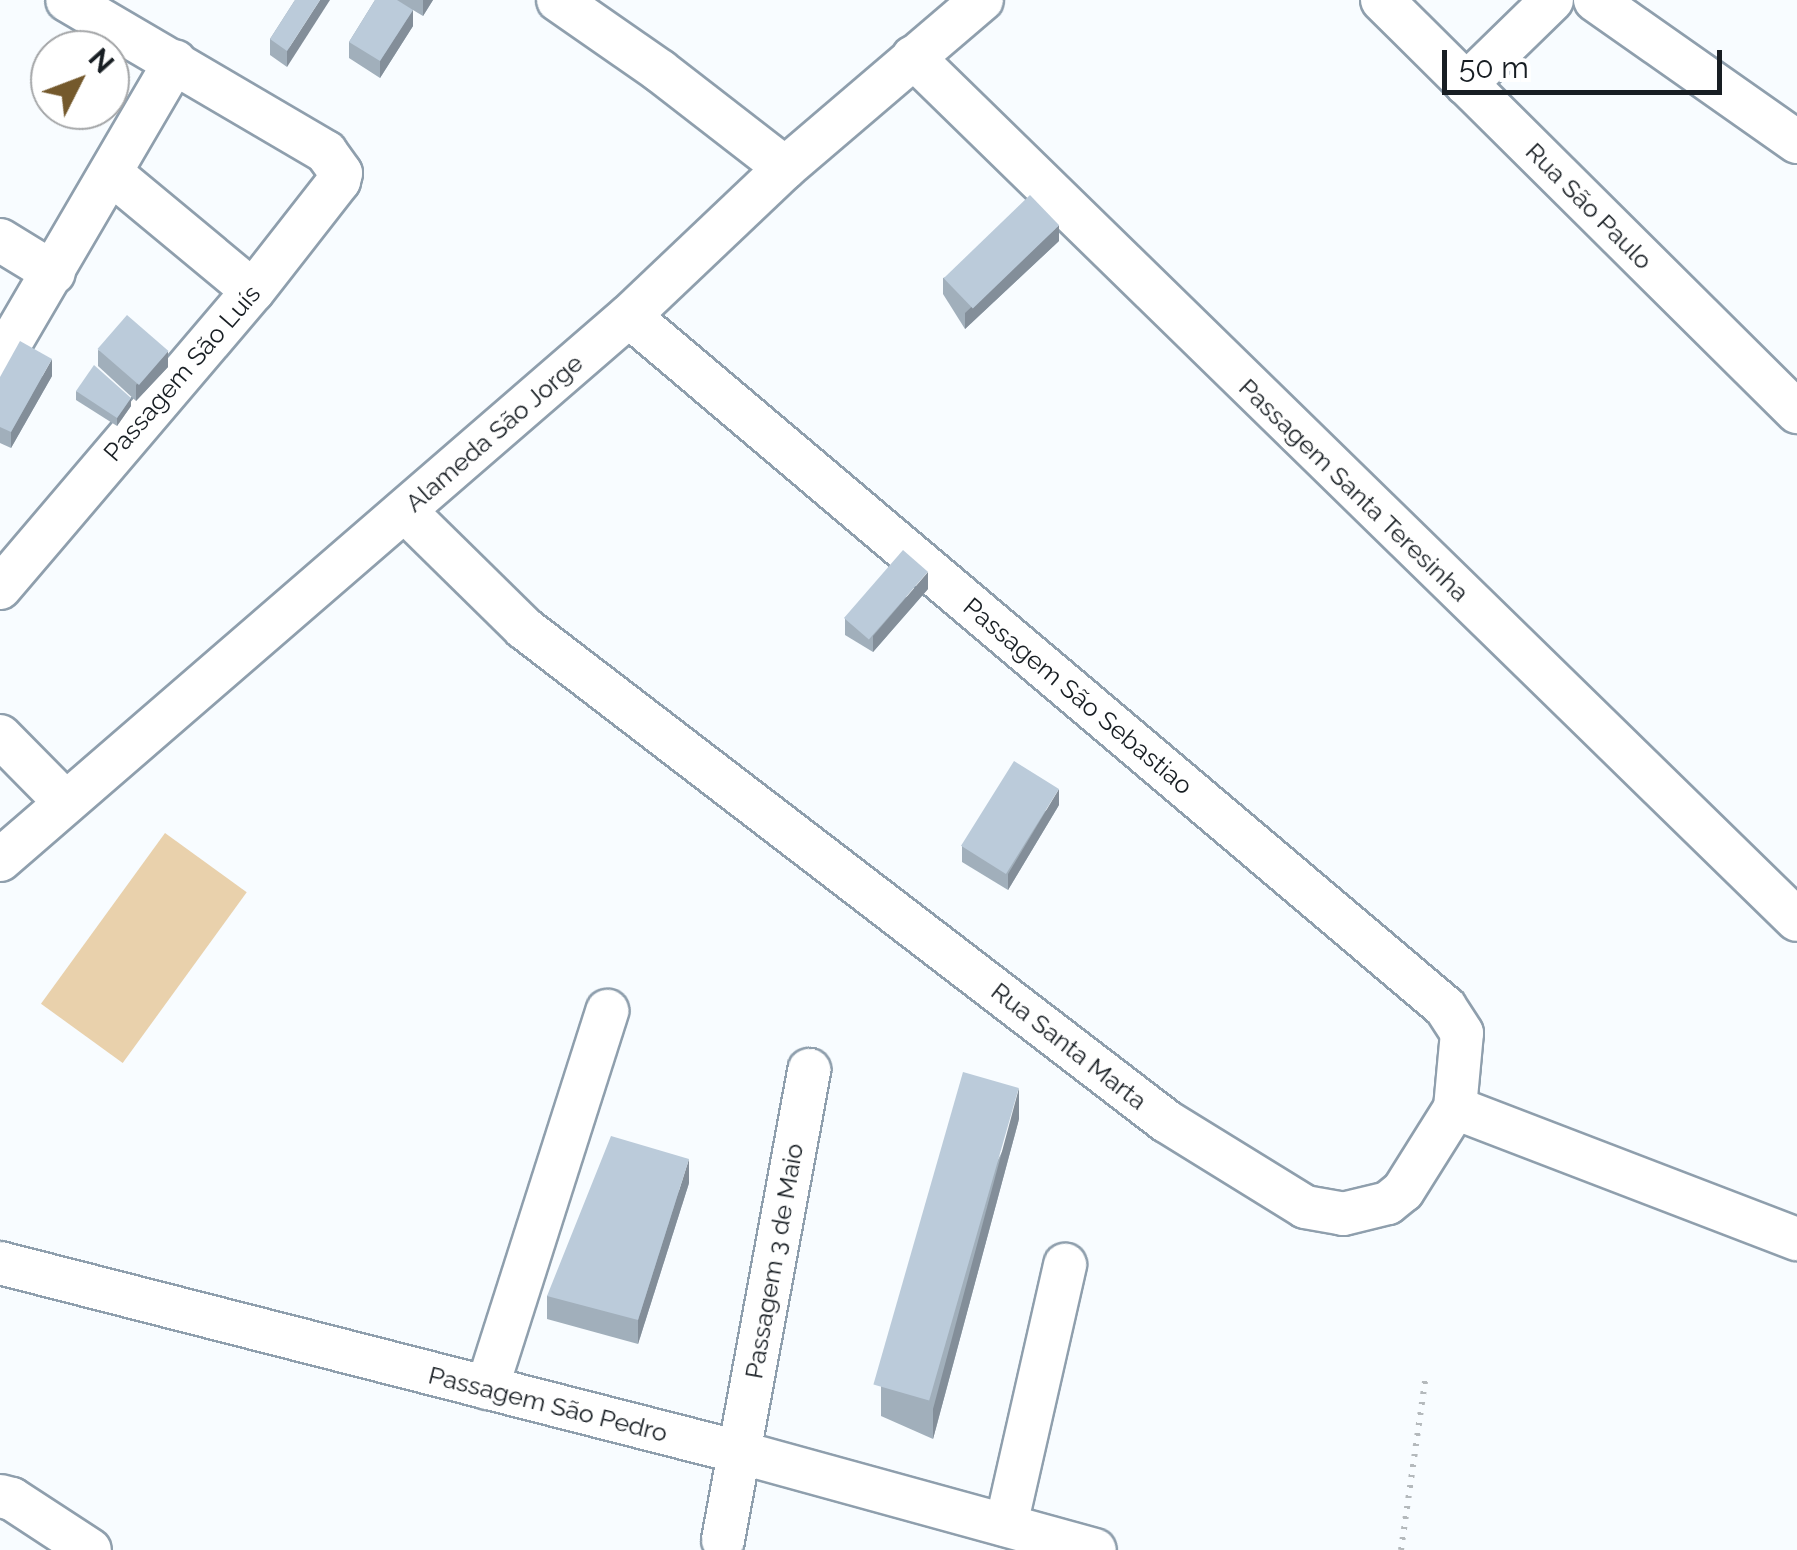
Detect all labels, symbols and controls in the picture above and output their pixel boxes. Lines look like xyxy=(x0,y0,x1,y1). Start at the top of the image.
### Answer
north arrow xyxy=(30,30,130,130)
scale bar xyxy=(1447,30,1727,92)
text: N xyxy=(82,42,121,80)
text: 50 m xyxy=(1459,50,1529,85)
street label: Rua São Paulo xyxy=(1519,136,1659,276)
street label: Passagem São Luís xyxy=(97,279,267,467)
street label: Alameda São Jorge xyxy=(399,348,589,518)
street label: Passagem Santa Teresinha xyxy=(1233,372,1475,608)
street label: Passagem São Sebastiao xyxy=(957,591,1199,801)
street label: Rua Santa Marta xyxy=(985,976,1153,1116)
street label: Passagem 3 de Maio xyxy=(739,1141,809,1381)
street label: Passagem São Pedro xyxy=(425,1360,671,1448)

